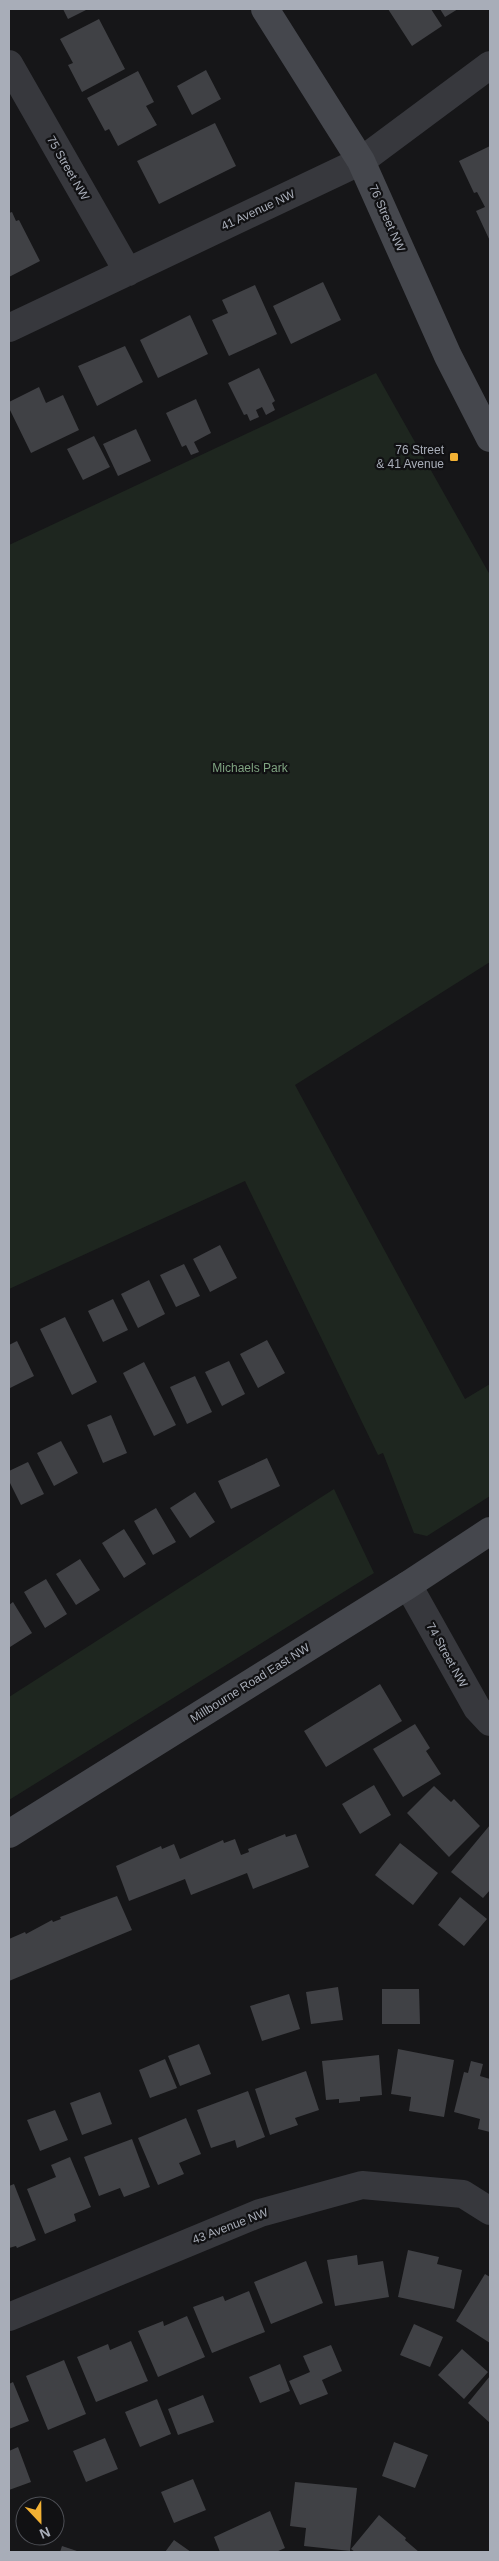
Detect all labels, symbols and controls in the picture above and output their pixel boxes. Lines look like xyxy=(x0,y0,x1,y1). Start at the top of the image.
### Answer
street label: 75 Street NW xyxy=(44,133,92,203)
street label: 76 Street NW xyxy=(366,182,408,254)
street label: 41 Avenue NW xyxy=(219,187,298,233)
place label: 76 Street & 41 Avenue xyxy=(376,443,445,471)
marker: 76 Street & 41 Avenue xyxy=(448,451,460,463)
park label: Michaels Park xyxy=(212,761,289,775)
street label: 74 Street NW xyxy=(423,1620,471,1690)
street label: Millbourne Road East NW xyxy=(188,1640,313,1726)
street label: 43 Avenue NW xyxy=(190,2205,270,2247)
north arrow xyxy=(15,2496,65,2546)
text: N xyxy=(37,2524,53,2542)

